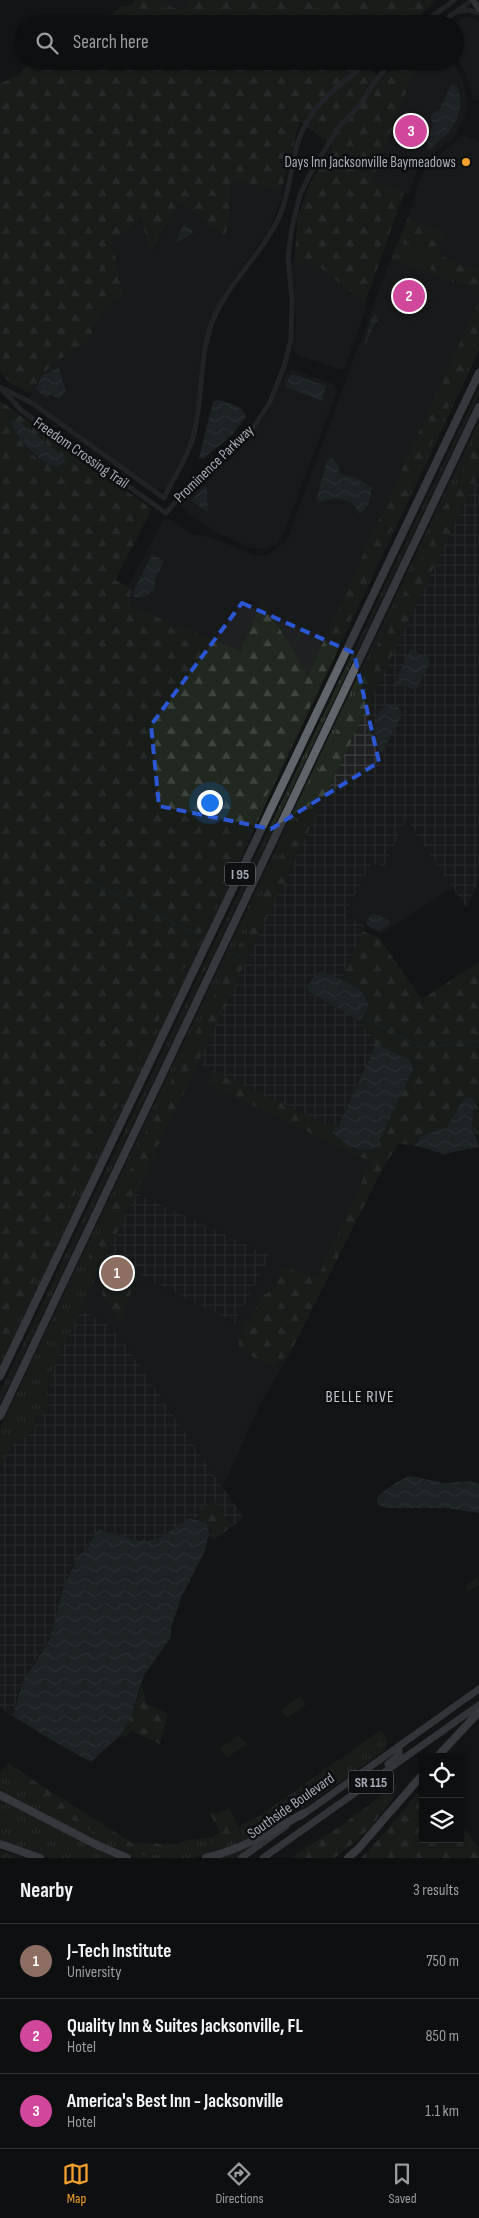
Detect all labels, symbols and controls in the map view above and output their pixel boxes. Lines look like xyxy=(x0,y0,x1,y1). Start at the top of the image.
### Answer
search box xyxy=(15,15,464,70)
icon: search xyxy=(33,29,61,57)
text: Search here xyxy=(73,31,149,54)
pin: 3 xyxy=(395,112,427,150)
place label: Days Inn Jacksonville Baymeadows xyxy=(284,153,456,172)
marker: Days Inn Jacksonville Baymeadows xyxy=(460,156,472,168)
pin: 2 xyxy=(393,277,425,315)
street label: Freedom Crossing Trail xyxy=(30,413,132,493)
street label: Prominence Parkway xyxy=(170,421,258,507)
your location xyxy=(197,790,223,816)
road number: I 95 xyxy=(225,862,255,886)
pin: 1 xyxy=(101,1254,133,1292)
district label: BELLE RIVE xyxy=(325,1388,395,1407)
map controls xyxy=(419,1753,464,1843)
button: locate xyxy=(419,1753,464,1798)
street label: Southside Boulevard xyxy=(244,1769,338,1843)
road number: SR 115 xyxy=(348,1770,394,1794)
button: layers xyxy=(419,1798,464,1843)
text: Nearby xyxy=(20,1878,73,1903)
text: 3 results xyxy=(413,1881,459,1900)
text: J-Tech Institute xyxy=(67,1940,171,1963)
text: 1 xyxy=(33,1952,39,1971)
text: 750 m xyxy=(426,1952,459,1971)
text: University xyxy=(67,1963,121,1982)
text: Quality Inn & Suites Jacksonville, FL xyxy=(67,2015,303,2038)
text: 2 xyxy=(32,2027,40,2046)
text: 850 m xyxy=(426,2027,459,2046)
text: Hotel xyxy=(67,2038,96,2057)
text: America's Best Inn - Jacksonville xyxy=(67,2090,283,2113)
text: 3 xyxy=(32,2102,40,2121)
text: 1.1 km xyxy=(425,2102,459,2121)
text: Hotel xyxy=(67,2113,96,2132)
tab: Map xyxy=(62,2160,90,2207)
tab: Directions xyxy=(215,2160,264,2207)
tab: Saved xyxy=(388,2160,417,2207)

